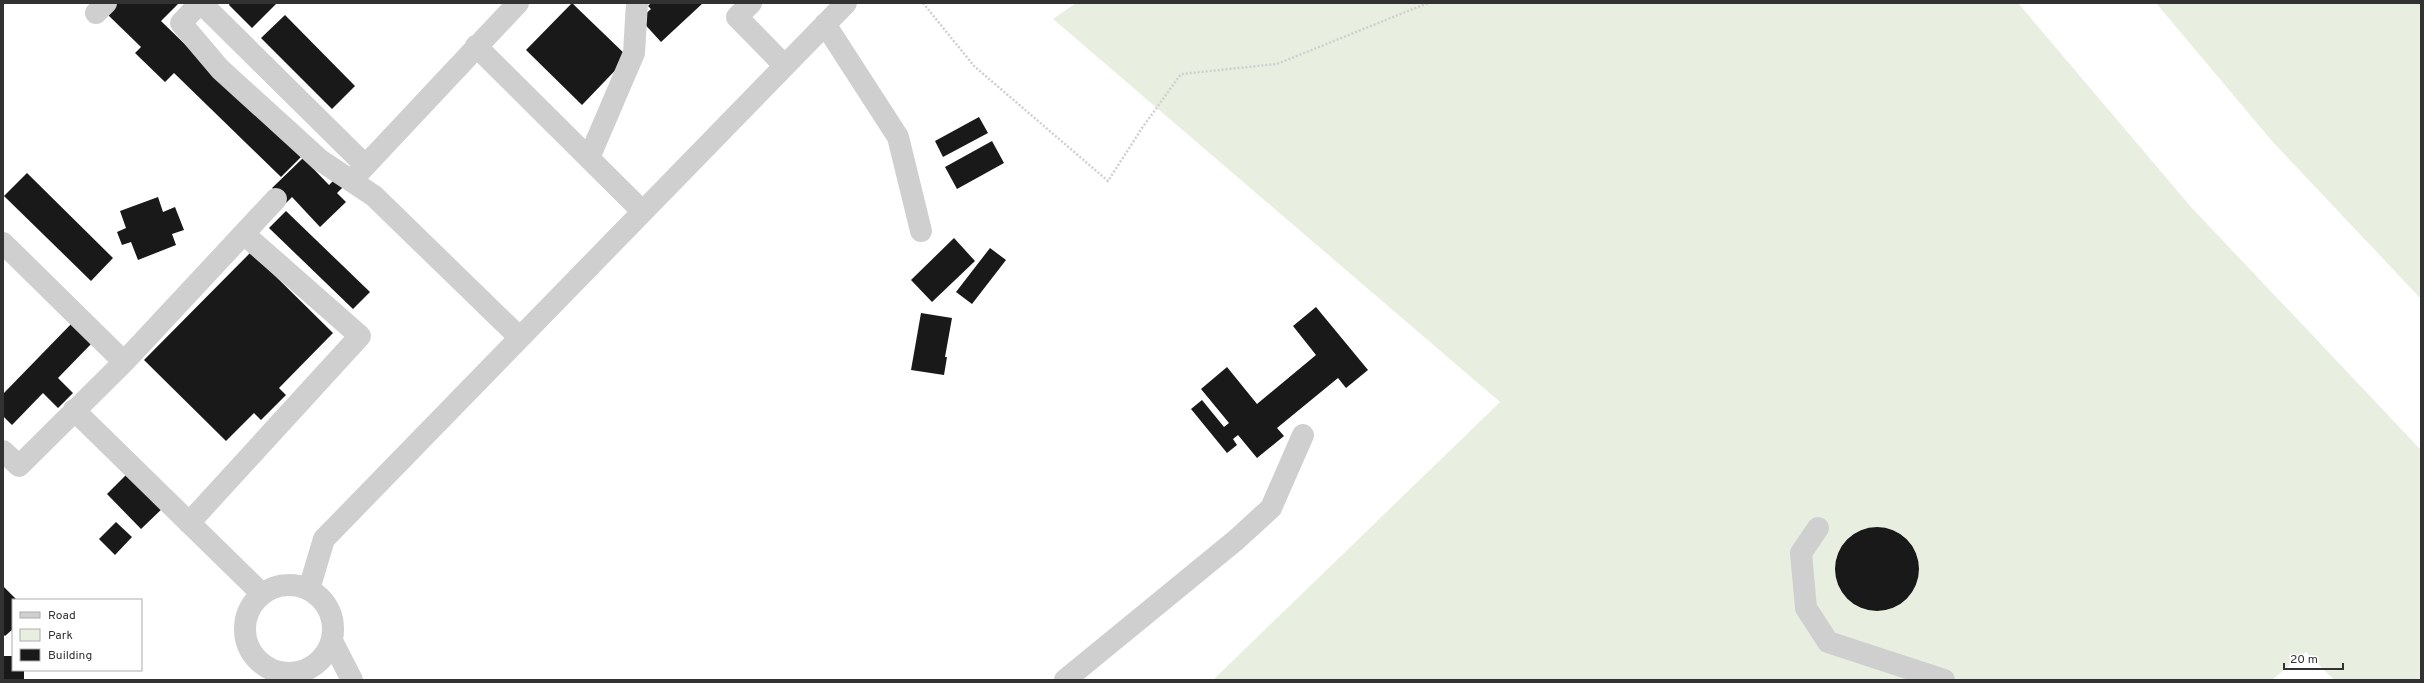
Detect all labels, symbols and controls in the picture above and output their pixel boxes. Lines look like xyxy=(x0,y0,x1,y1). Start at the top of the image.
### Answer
legend xyxy=(12,599,142,671)
text: Road xyxy=(48,608,76,624)
text: Park xyxy=(48,628,73,644)
scale bar xyxy=(2284,645,2343,671)
text: Building xyxy=(48,648,92,664)
text: 20 m xyxy=(2290,652,2318,668)

